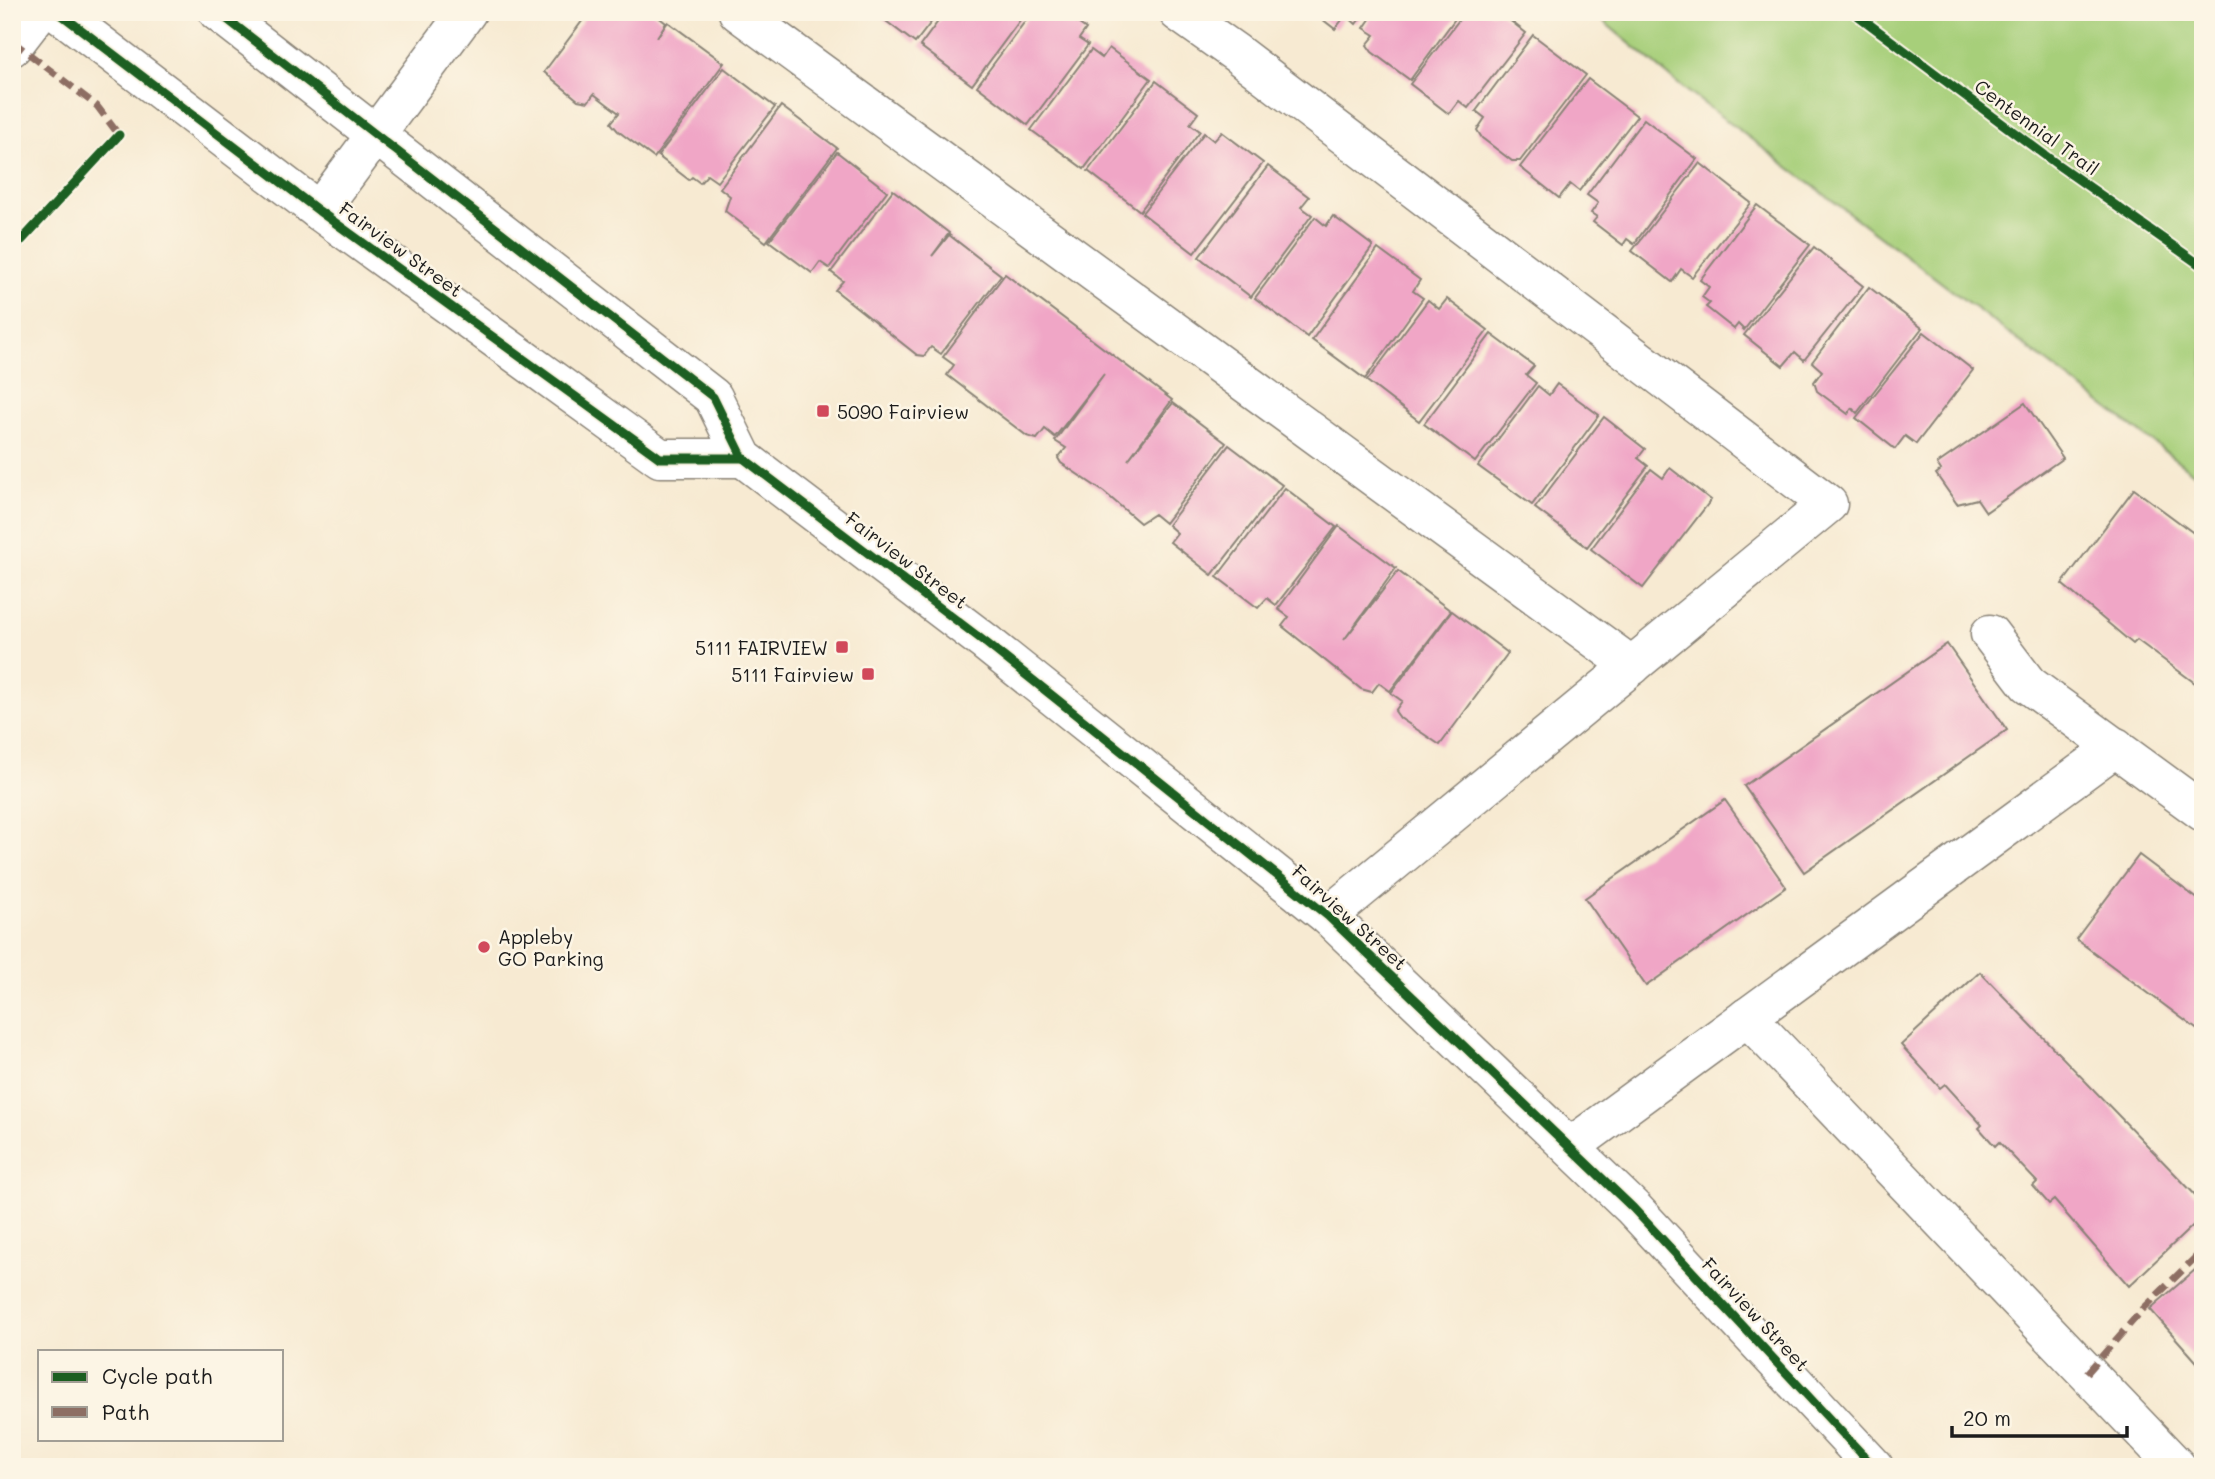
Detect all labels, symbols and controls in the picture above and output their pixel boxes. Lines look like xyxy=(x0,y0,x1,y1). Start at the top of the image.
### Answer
street label: Centennial Trail xyxy=(1970,73,2104,181)
street label: Fairview Street xyxy=(334,196,468,302)
place label: 5090 Fairview xyxy=(837,399,969,424)
marker: 5090 Fairview xyxy=(815,403,831,419)
street label: Fairview Street xyxy=(841,506,973,614)
place label: 5111 FAIRVIEW xyxy=(695,635,828,660)
marker: 5111 FAIRVIEW xyxy=(834,639,850,655)
place label: 5111 Fairview xyxy=(731,662,854,687)
marker: 5111 Fairview xyxy=(860,666,876,682)
street label: Fairview Street xyxy=(1287,859,1413,975)
place label: Appleby GO Parking xyxy=(498,924,604,971)
marker: Appleby GO Parking xyxy=(476,939,492,955)
street label: Fairview Street xyxy=(1697,1252,1815,1376)
legend xyxy=(38,1350,284,1440)
text: Cycle path xyxy=(102,1362,212,1389)
scale bar xyxy=(1952,1395,2128,1439)
text: Path xyxy=(102,1398,149,1425)
text: 20 m xyxy=(1963,1404,2011,1431)

